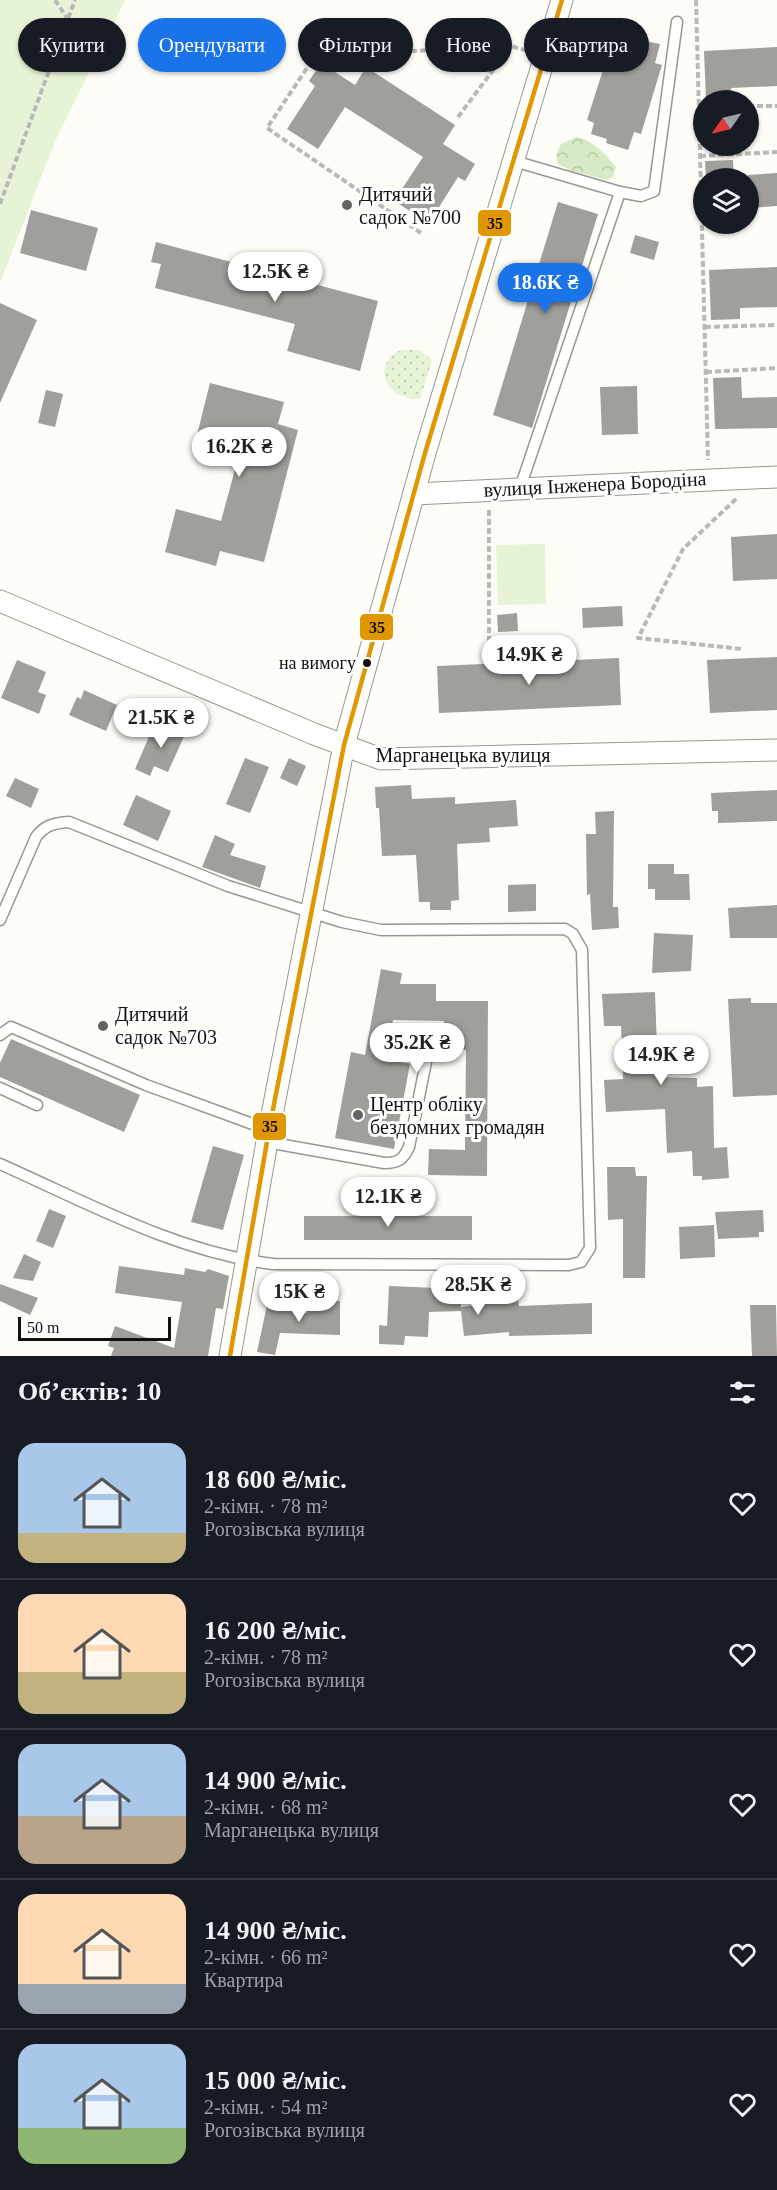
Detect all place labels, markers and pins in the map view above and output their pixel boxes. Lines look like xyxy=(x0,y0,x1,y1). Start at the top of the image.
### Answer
place label: Дитячий садок №700 xyxy=(359,183,461,229)
marker: Дитячий садок №700 xyxy=(340,198,354,212)
pin: 12.5K ₴ xyxy=(220,252,330,303)
pin: 18.6K ₴ xyxy=(490,263,600,314)
pin: 16.2K ₴ xyxy=(184,427,294,478)
pin: 14.9K ₴ xyxy=(474,635,584,686)
place label: на вимогу xyxy=(279,653,356,673)
marker: на вимогу xyxy=(361,657,373,669)
pin: 21.5K ₴ xyxy=(106,698,216,749)
place label: Дитячий садок №703 xyxy=(115,1003,217,1049)
marker: Дитячий садок №703 xyxy=(96,1019,110,1033)
pin: 35.2K ₴ xyxy=(362,1023,472,1074)
pin: 14.9K ₴ xyxy=(606,1035,716,1086)
place label: Центр обліку бездомних громадян xyxy=(370,1093,545,1139)
marker: Центр обліку бездомних громадян xyxy=(351,1108,365,1122)
pin: 12.1K ₴ xyxy=(333,1177,443,1228)
pin: 28.5K ₴ xyxy=(423,1265,533,1316)
pin: 15K ₴ xyxy=(257,1272,341,1323)

